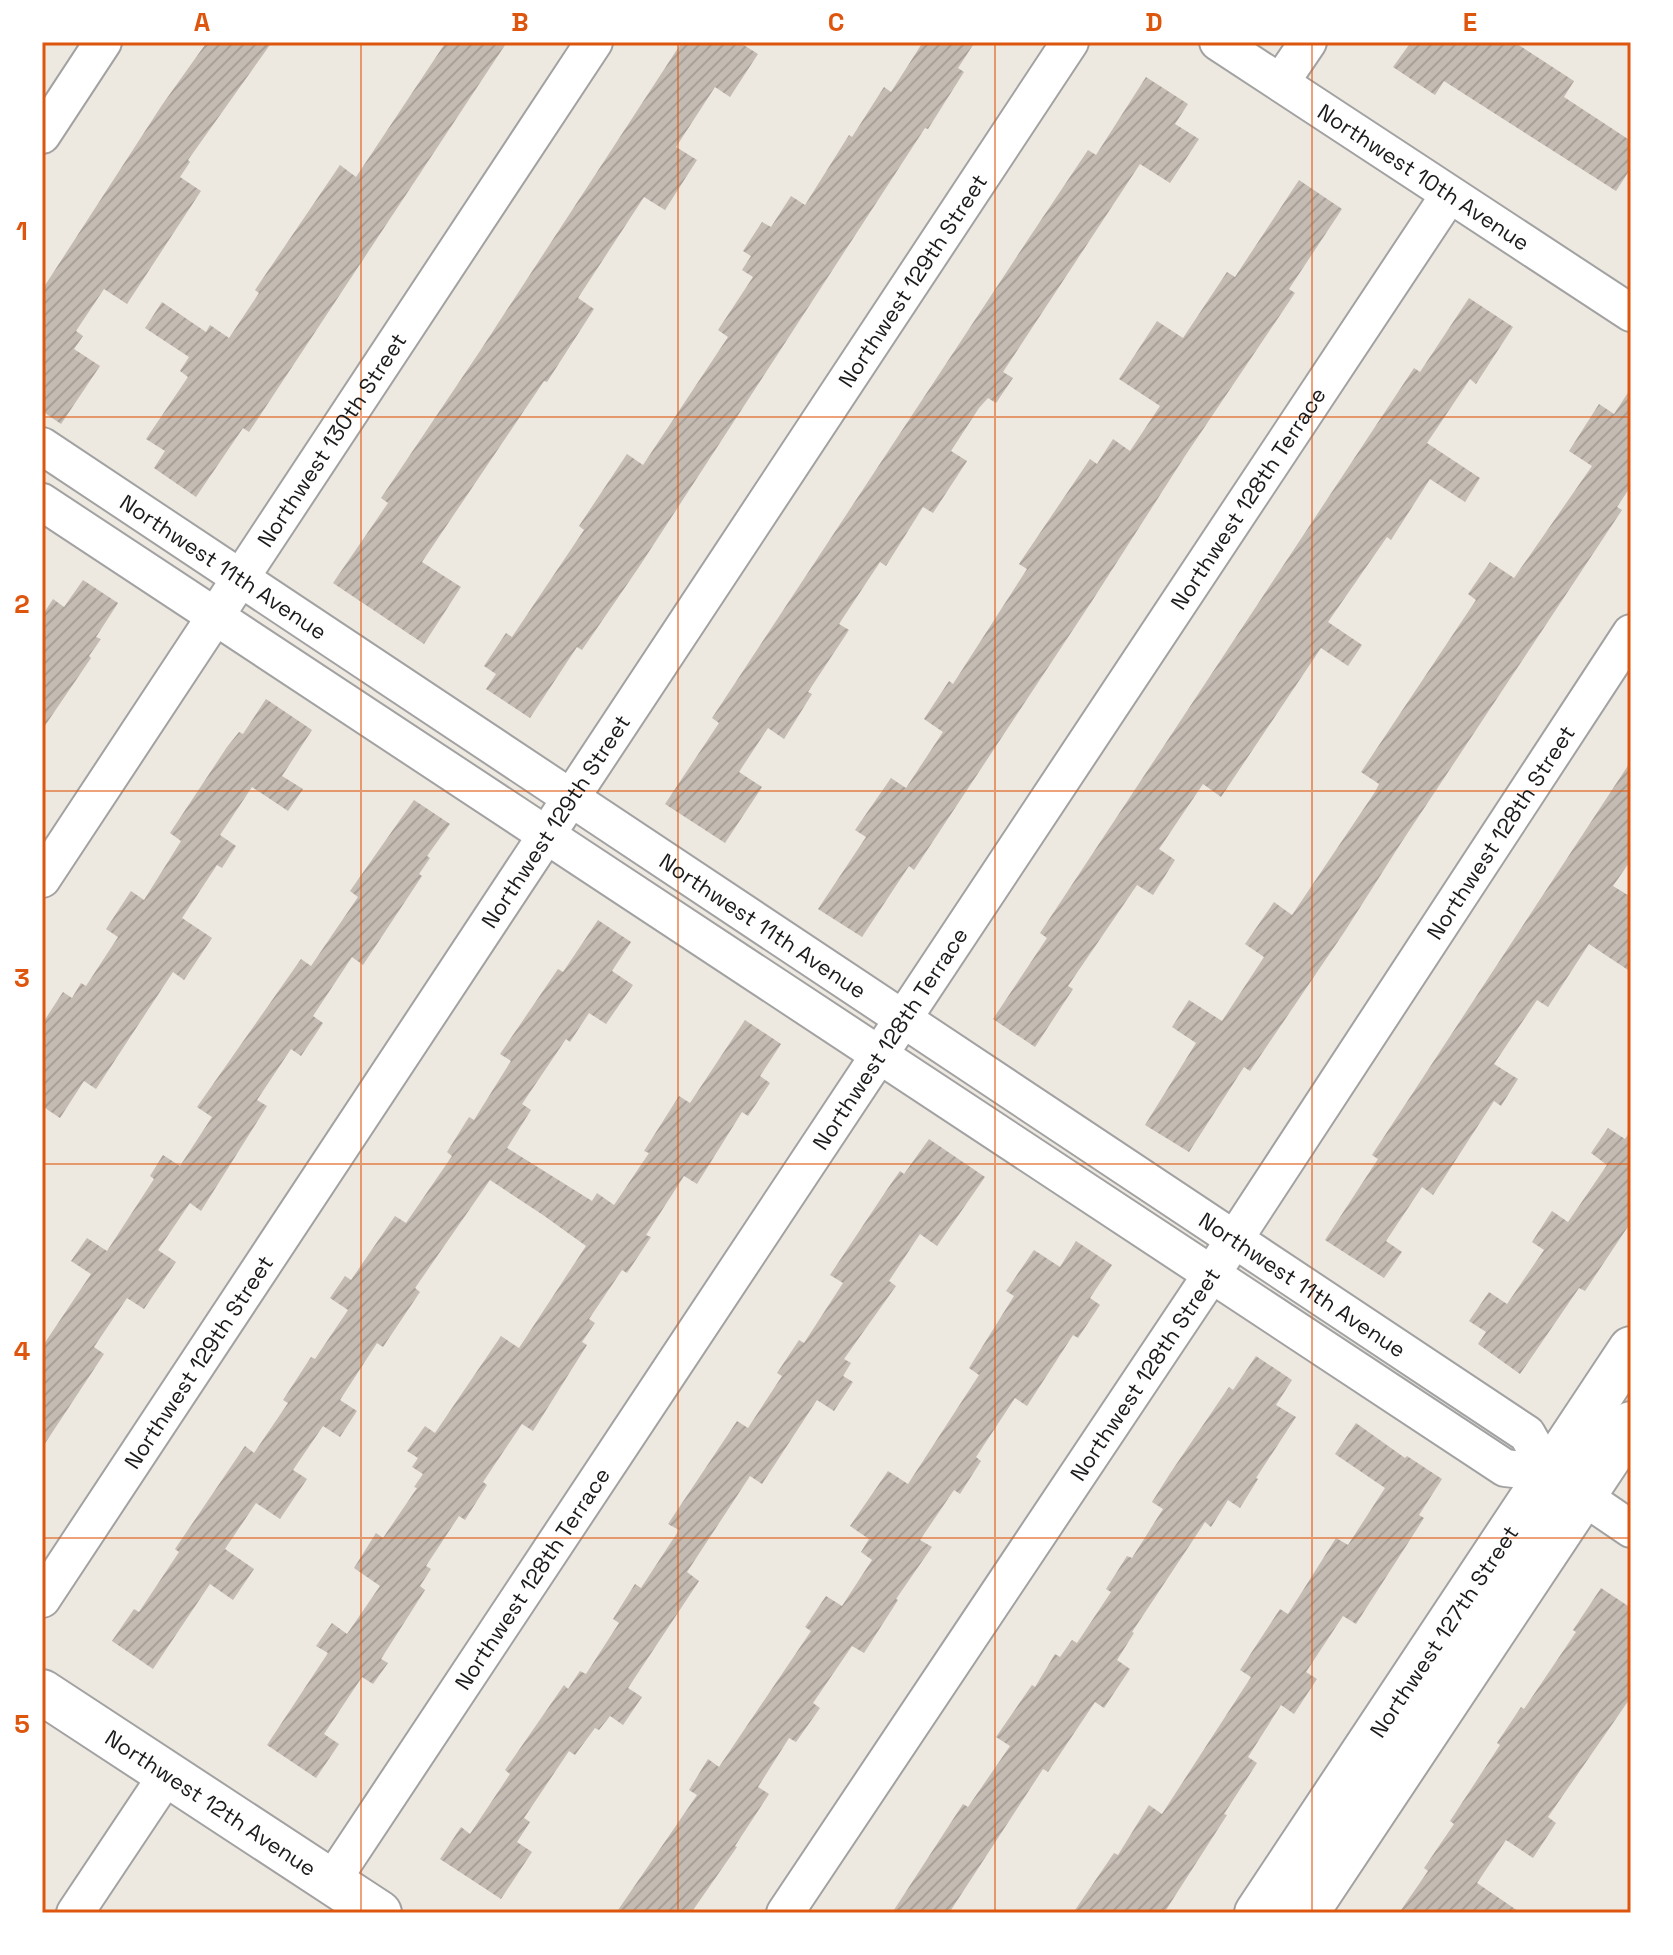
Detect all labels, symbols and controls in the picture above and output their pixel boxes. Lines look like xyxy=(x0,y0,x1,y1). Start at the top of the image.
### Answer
text: A xyxy=(194,5,211,39)
text: B xyxy=(511,5,529,39)
text: C xyxy=(828,5,844,39)
text: D xyxy=(1145,5,1163,39)
text: E xyxy=(1463,5,1477,39)
street label: Northwest 10th Avenue xyxy=(1312,97,1535,257)
street label: Northwest 129th Street xyxy=(832,168,993,393)
text: 1 xyxy=(16,214,28,248)
street label: Northwest 130th Street xyxy=(251,328,412,552)
street label: Northwest 128th Terrace xyxy=(1164,382,1332,615)
street label: Northwest 11th Avenue xyxy=(115,488,332,646)
text: 2 xyxy=(14,587,30,621)
street label: Northwest 129th Street xyxy=(475,709,636,933)
street label: Northwest 128th Street xyxy=(1420,720,1581,945)
street label: Northwest 11th Avenue xyxy=(654,847,872,1005)
street label: Northwest 128th Terrace xyxy=(806,922,974,1155)
text: 3 xyxy=(14,961,30,995)
street label: Northwest 11th Avenue xyxy=(1194,1206,1411,1364)
street label: Northwest 129th Street xyxy=(118,1250,279,1474)
street label: Northwest 128th Street xyxy=(1064,1262,1226,1486)
text: 4 xyxy=(14,1334,30,1368)
street label: Northwest 128th Terrace xyxy=(448,1462,616,1695)
street label: Northwest 127th Street xyxy=(1363,1520,1524,1743)
text: 5 xyxy=(14,1707,30,1741)
street label: Northwest 12th Avenue xyxy=(100,1723,322,1882)

